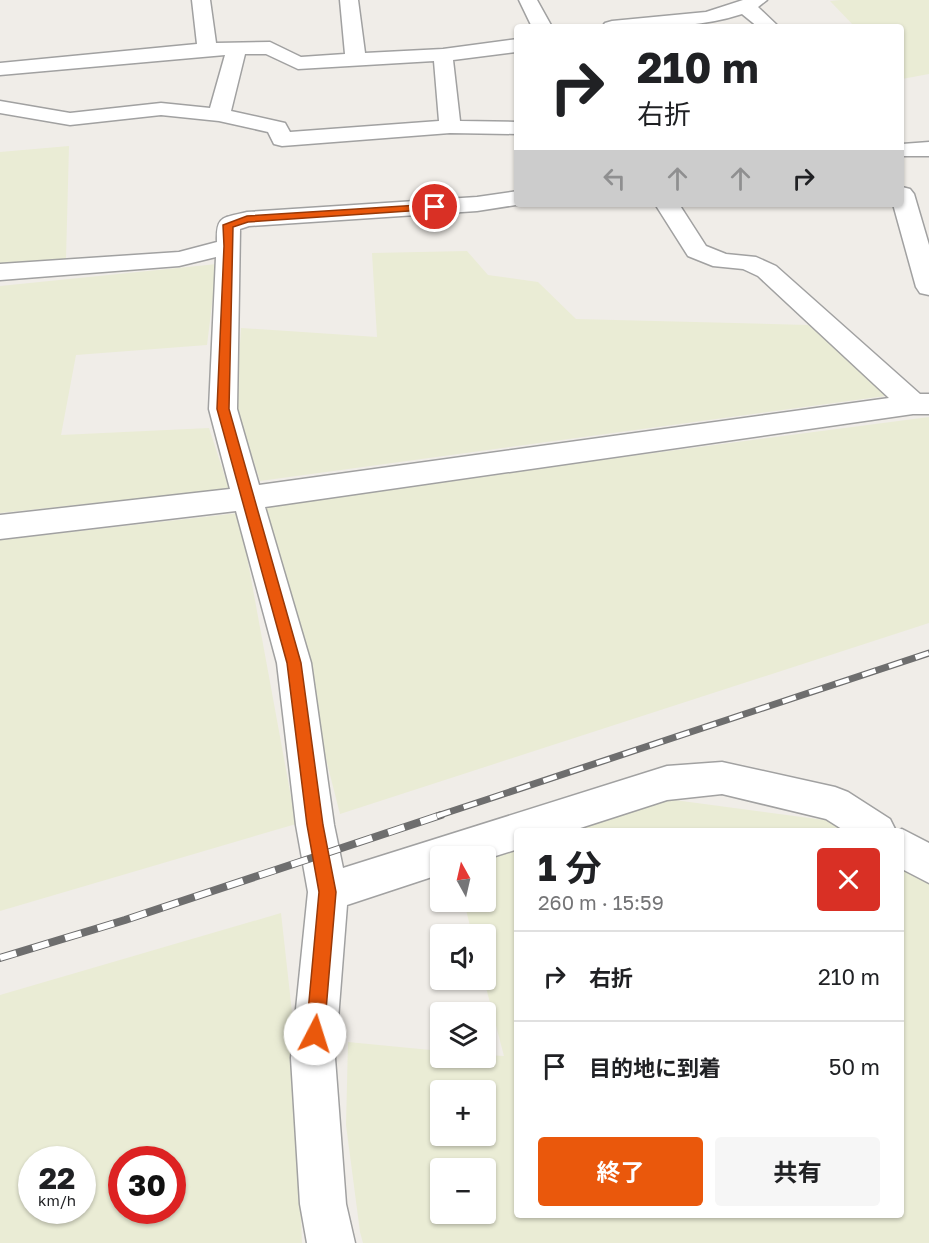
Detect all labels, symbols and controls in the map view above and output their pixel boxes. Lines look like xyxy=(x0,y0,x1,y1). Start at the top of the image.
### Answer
text: 210 m xyxy=(637,42,759,92)
icon: right xyxy=(538,48,616,126)
text: 右折 xyxy=(637,98,691,130)
icon: left xyxy=(598,162,631,195)
icon: ahead xyxy=(661,162,694,195)
icon: ahead xyxy=(724,162,757,195)
icon: right xyxy=(787,162,820,195)
pin xyxy=(409,181,460,232)
icon: arrive xyxy=(418,190,451,223)
north arrow xyxy=(430,846,496,912)
map controls xyxy=(430,846,496,1224)
text: 1 分 xyxy=(538,846,602,889)
button: close xyxy=(817,848,880,911)
text: 260 m · 15:59 xyxy=(538,890,664,914)
button: sound xyxy=(430,924,496,990)
icon: right xyxy=(538,960,571,993)
text: 210 m xyxy=(818,963,880,990)
text: 右折 xyxy=(589,964,633,991)
position arrow xyxy=(283,1002,347,1066)
button: layers xyxy=(430,1002,496,1068)
icon: arrive xyxy=(538,1050,571,1083)
text: 50 m xyxy=(829,1053,880,1080)
text: 目的地に到着 xyxy=(589,1054,721,1081)
button: + xyxy=(430,1080,496,1146)
button: 終了 xyxy=(538,1137,703,1206)
button: 共有 xyxy=(715,1137,880,1206)
speed limit sign: 30 xyxy=(108,1146,186,1224)
button: − xyxy=(430,1158,496,1224)
text: 22 xyxy=(39,1160,75,1196)
text: km/h xyxy=(38,1191,76,1209)

